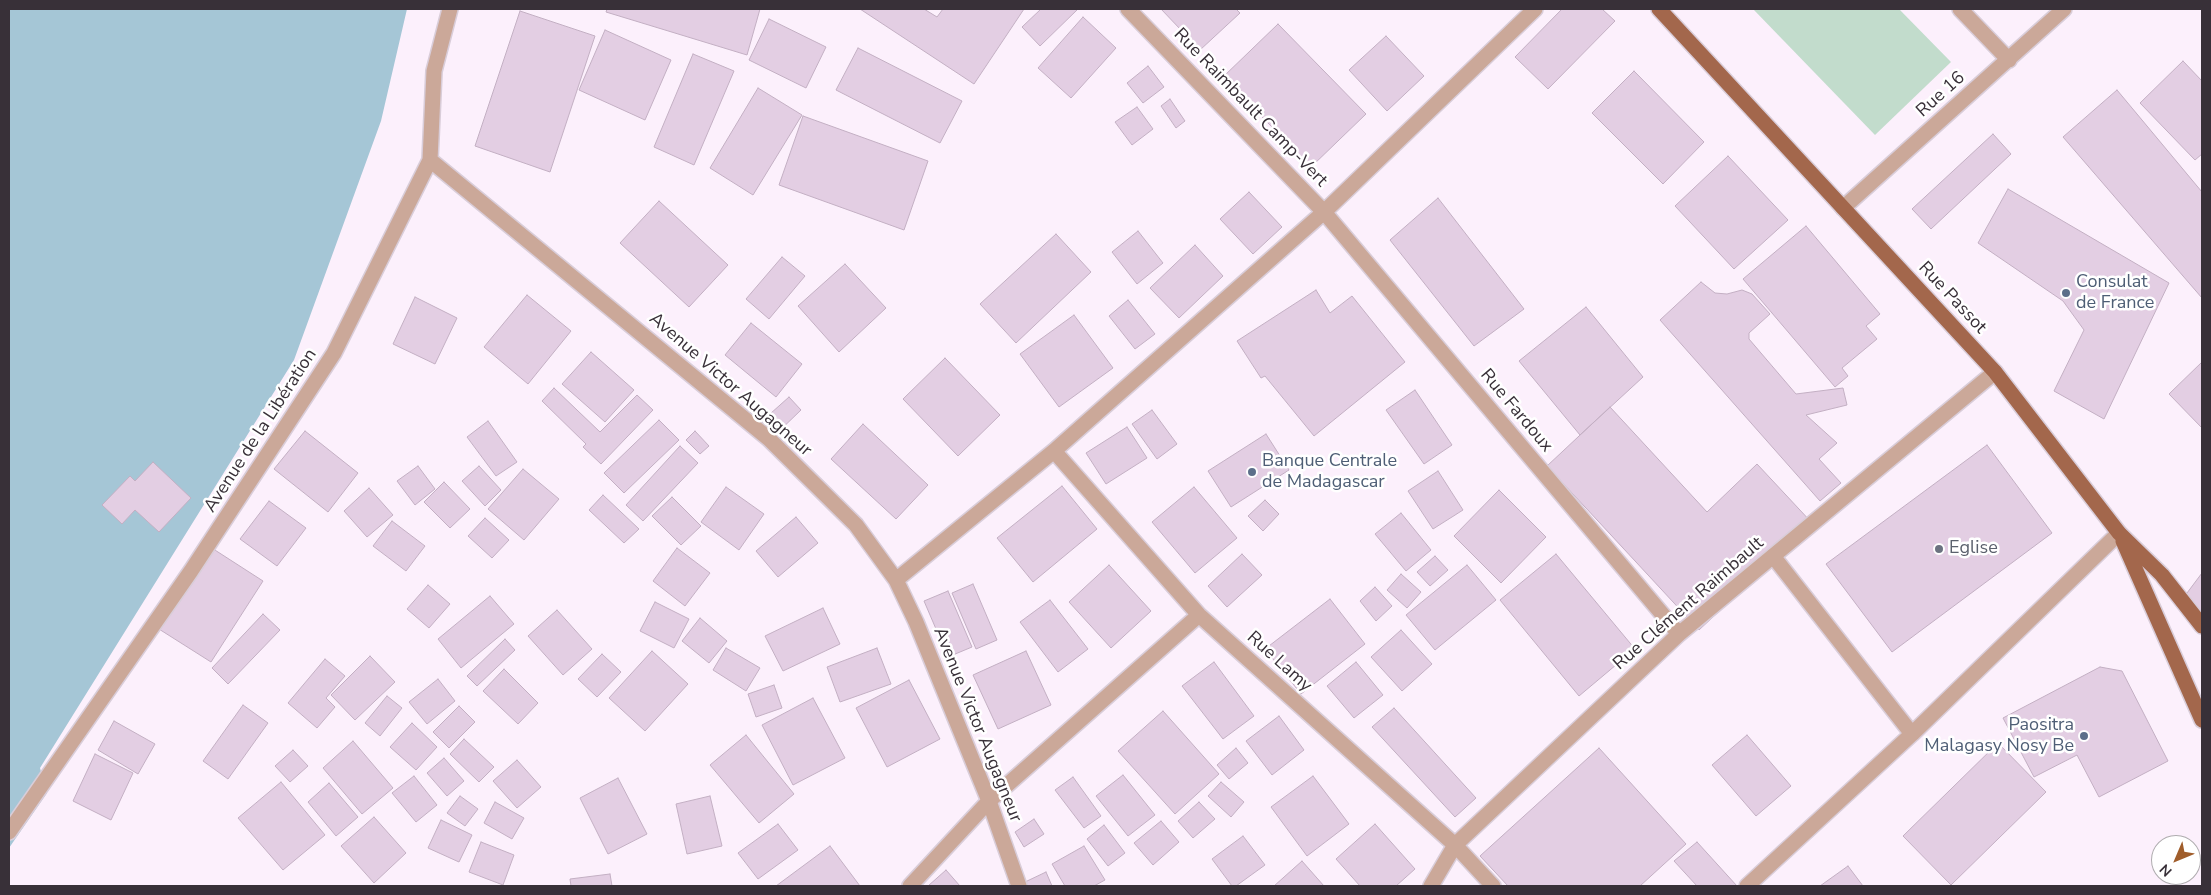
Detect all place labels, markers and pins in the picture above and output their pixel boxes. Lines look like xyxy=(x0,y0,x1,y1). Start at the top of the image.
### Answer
place label: Consulat de France xyxy=(2076,272,2154,314)
marker: Consulat de France xyxy=(2060,287,2072,299)
place label: Banque Centrale de Madagascar xyxy=(1262,451,1397,494)
marker: Banque Centrale de Madagascar xyxy=(1246,466,1258,478)
place label: Eglise xyxy=(1949,538,1998,560)
marker: Eglise xyxy=(1933,543,1945,555)
place label: Paositra Malagasy Nosy Be xyxy=(1924,715,2074,758)
marker: Paositra Malagasy Nosy Be xyxy=(2078,730,2090,742)

